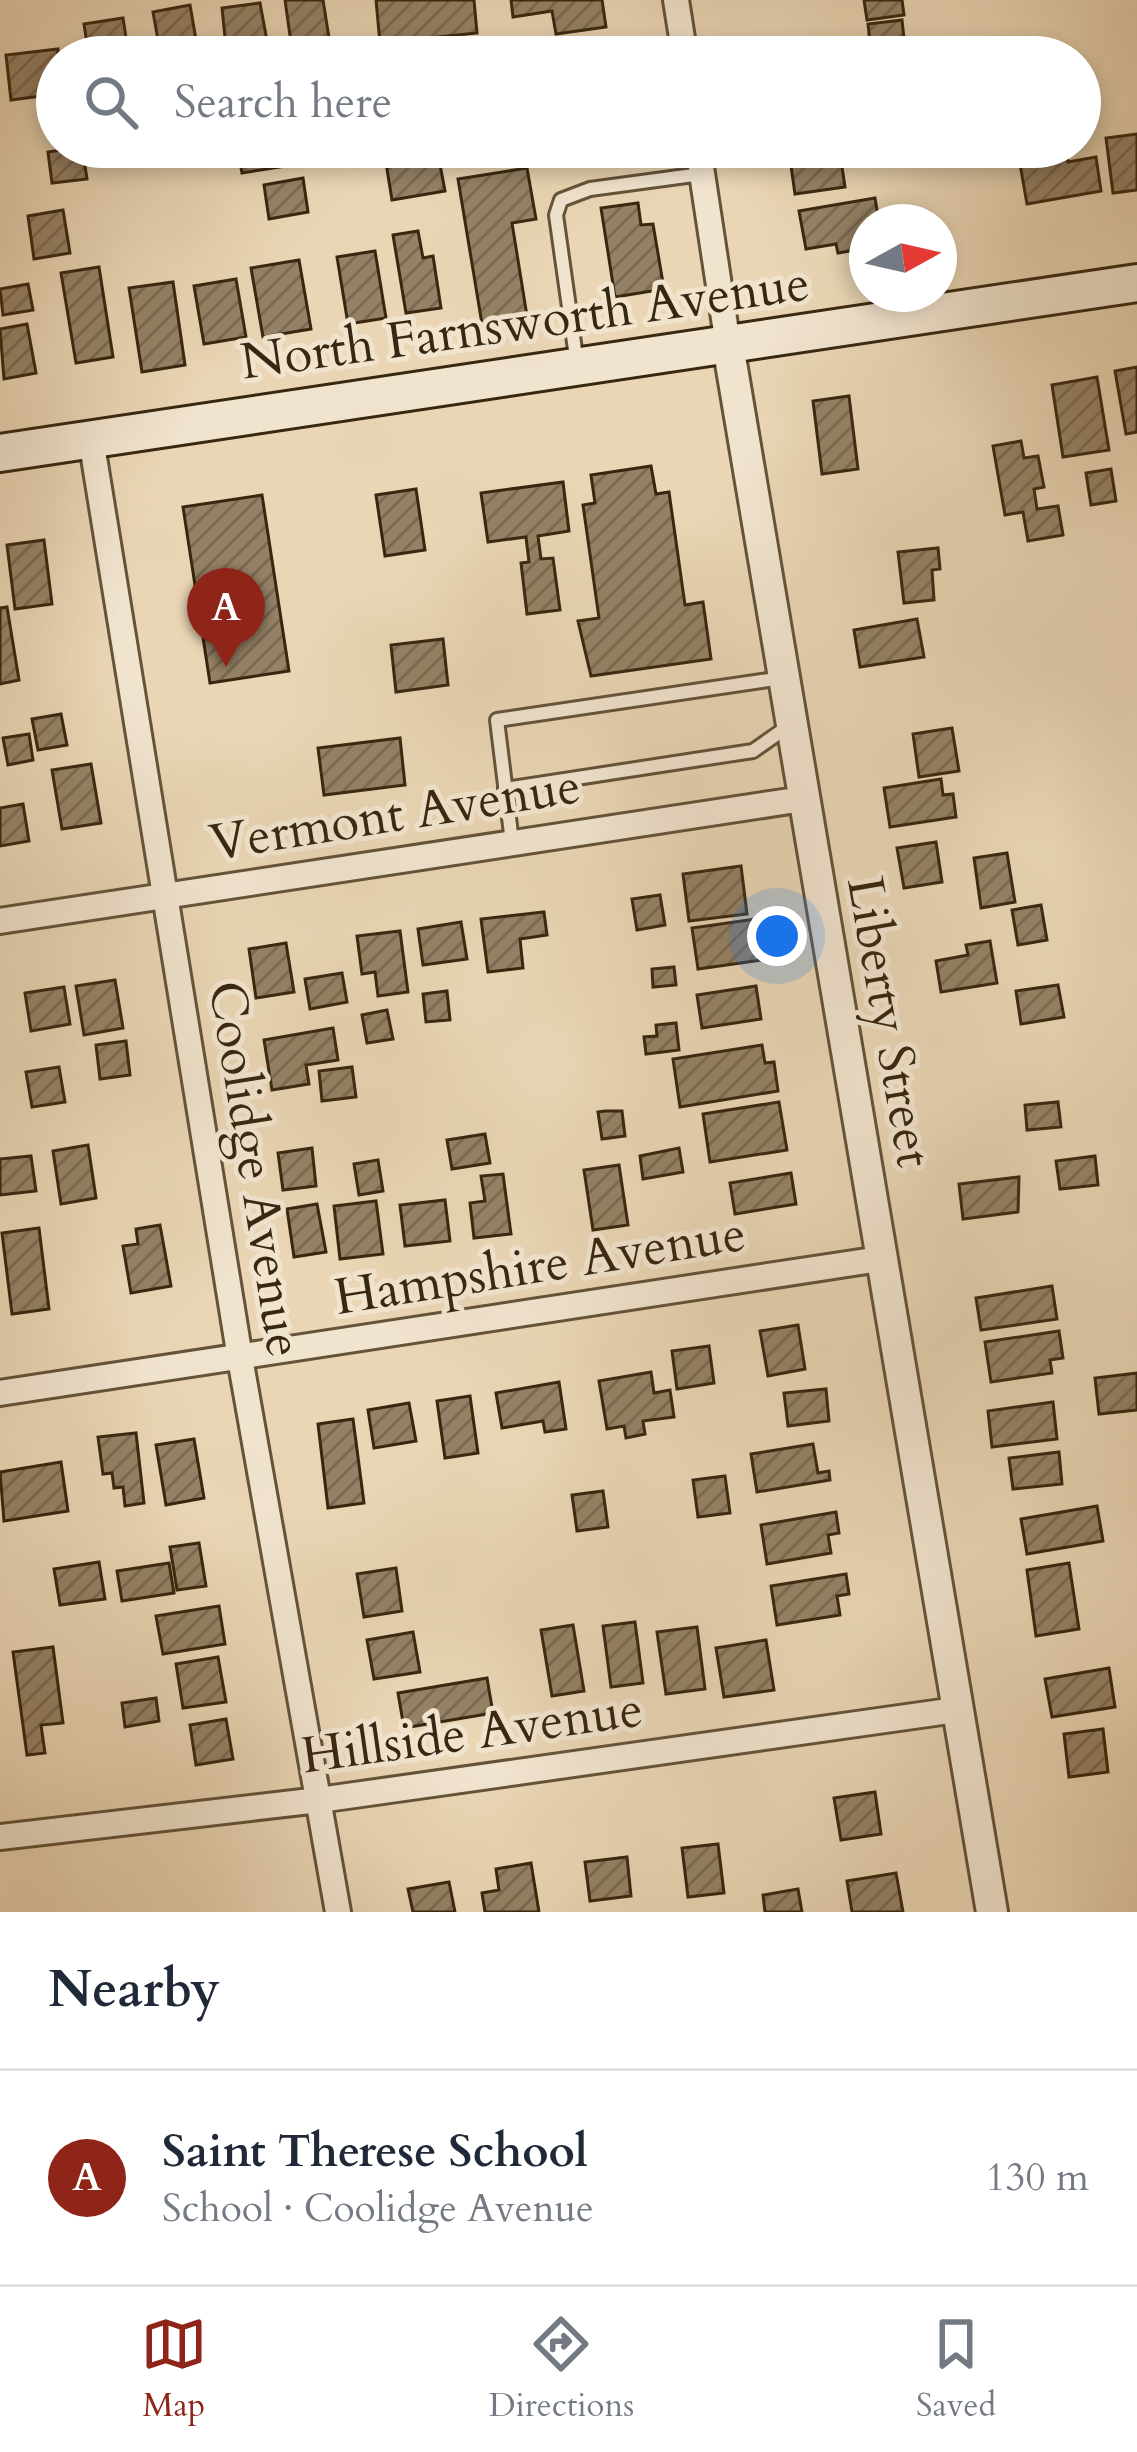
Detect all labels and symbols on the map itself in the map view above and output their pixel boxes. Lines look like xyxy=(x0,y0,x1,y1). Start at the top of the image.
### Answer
north arrow xyxy=(849,204,957,312)
street label: North Farnsworth Avenue xyxy=(236,248,814,398)
pin: A xyxy=(187,568,265,667)
street label: Vermont Avenue xyxy=(205,751,585,879)
street label: Liberty Street xyxy=(829,871,949,1173)
your location xyxy=(747,906,807,966)
street label: Coolidge Avenue xyxy=(191,976,319,1362)
street label: Hampshire Avenue xyxy=(329,1199,751,1333)
street label: Hillside Avenue xyxy=(297,1674,647,1792)

